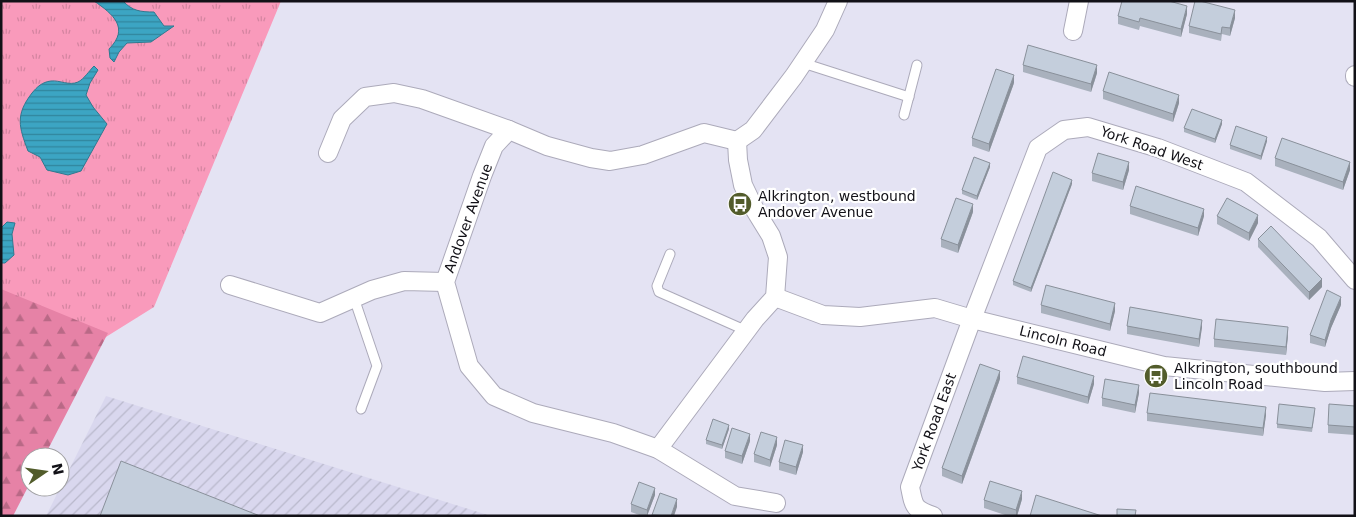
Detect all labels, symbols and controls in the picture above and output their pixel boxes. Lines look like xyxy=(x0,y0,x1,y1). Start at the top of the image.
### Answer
street label: York Road West xyxy=(1098,123,1206,173)
street label: Andover Avenue xyxy=(441,161,495,275)
place label: Alkrington, westbound Andover Avenue xyxy=(758,188,916,220)
bus stop icon: Alkrington, westbound Andover Avenue xyxy=(727,191,753,217)
street label: Lincoln Road xyxy=(1018,322,1108,360)
place label: Alkrington, southbound Lincoln Road xyxy=(1174,360,1338,392)
bus stop icon: Alkrington, southbound Lincoln Road xyxy=(1143,363,1169,389)
street label: York Road East xyxy=(908,370,959,474)
north arrow xyxy=(20,447,70,497)
text: N xyxy=(49,462,67,477)

